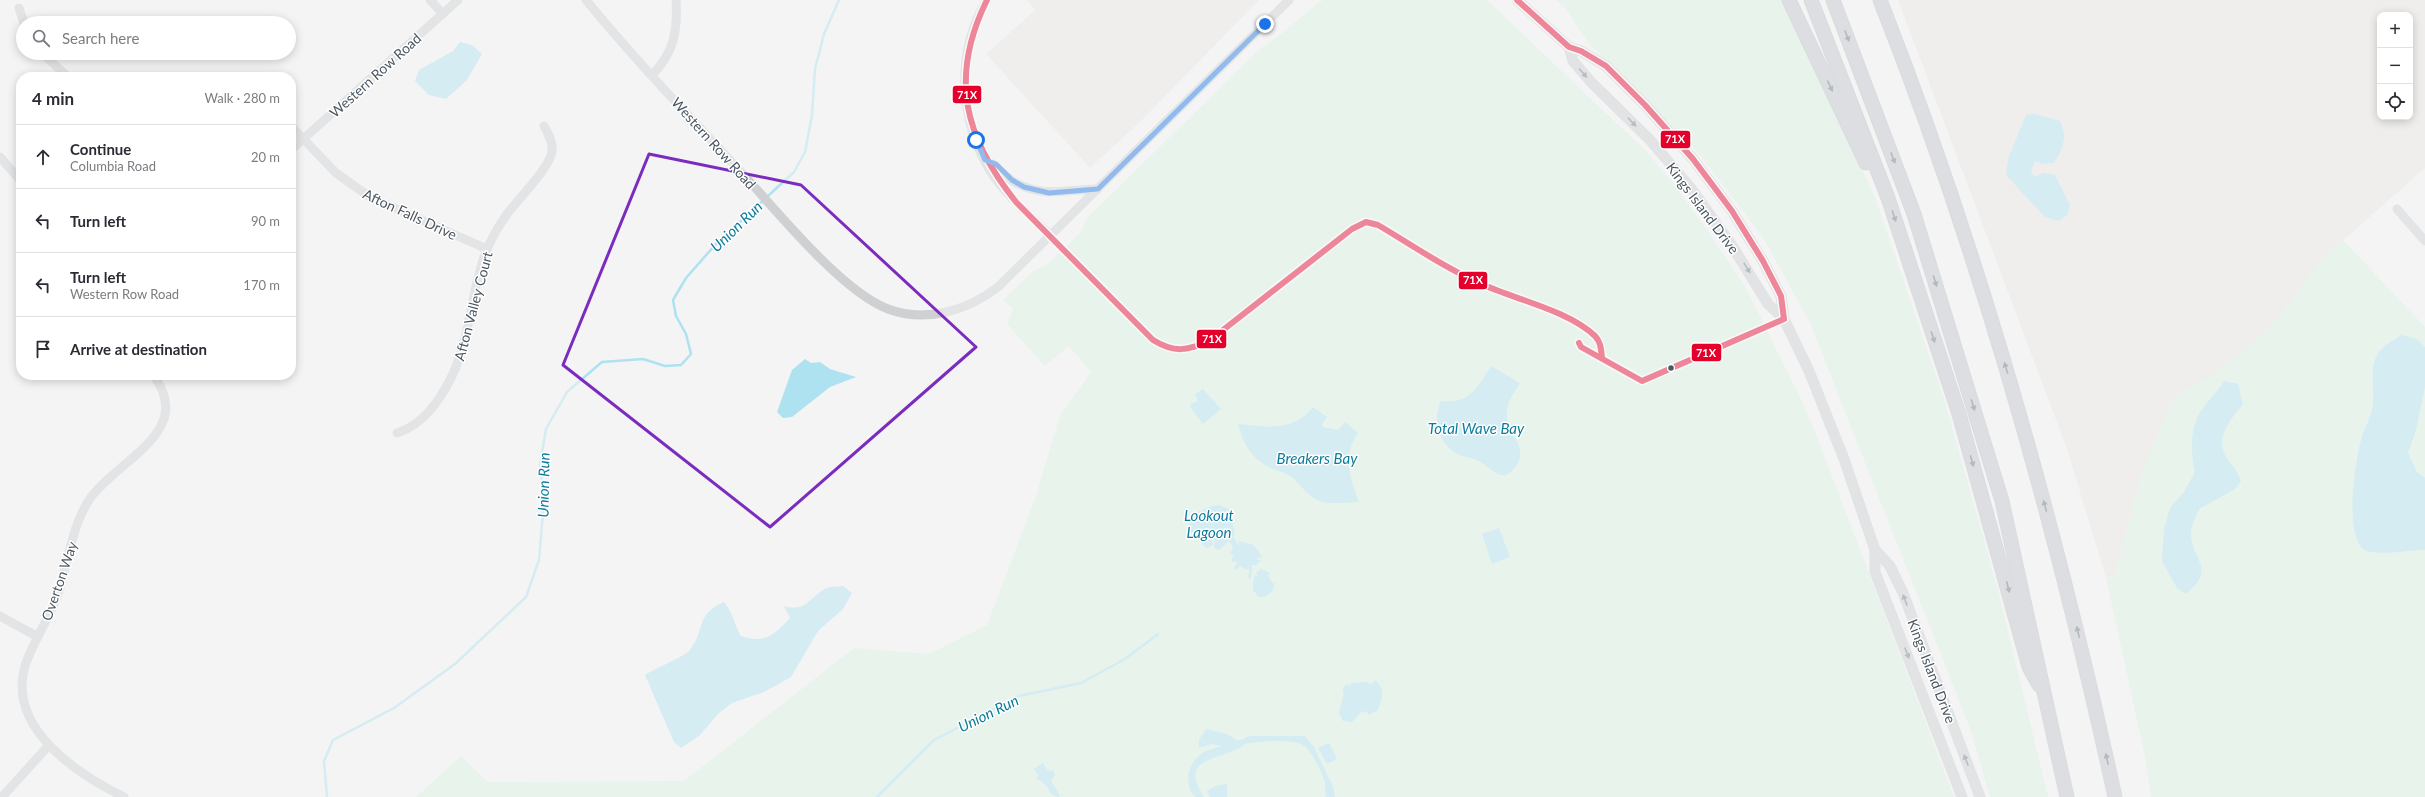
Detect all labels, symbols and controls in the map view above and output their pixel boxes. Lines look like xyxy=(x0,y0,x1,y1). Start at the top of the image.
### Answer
map controls xyxy=(2377,12,2413,120)
button: + xyxy=(2377,12,2413,48)
route end xyxy=(1256,15,1274,33)
search box xyxy=(16,16,296,60)
icon: search xyxy=(30,27,52,49)
text: Search here xyxy=(62,29,139,47)
street label: Western Row Road xyxy=(326,29,424,121)
one-way arrow xyxy=(1845,31,1851,43)
button: − xyxy=(2377,48,2413,84)
one-way arrow xyxy=(1578,68,1588,78)
one-way arrow xyxy=(1827,80,1833,92)
button: locate xyxy=(2377,84,2413,120)
line badge: 71X xyxy=(952,85,982,104)
text: 4 min xyxy=(32,88,74,109)
text: 71X xyxy=(957,88,978,101)
text: Walk · 280 m xyxy=(204,90,280,106)
street label: Western Row Road xyxy=(668,94,760,192)
one-way arrow xyxy=(1627,117,1637,127)
line badge: 71X xyxy=(1660,130,1691,149)
route start xyxy=(967,131,985,149)
text: 71X xyxy=(1665,132,1686,145)
text: Continue xyxy=(70,140,131,158)
icon: ahead xyxy=(32,146,54,168)
text: 20 m xyxy=(251,149,280,165)
one-way arrow xyxy=(1891,153,1897,165)
text: Columbia Road xyxy=(70,158,156,174)
street label: Kings Island Drive xyxy=(1663,159,1743,257)
street label: Afton Falls Drive xyxy=(360,185,460,243)
water label: Union Run xyxy=(706,197,766,255)
icon: left xyxy=(32,210,54,232)
one-way arrow xyxy=(1891,210,1897,222)
text: Turn left xyxy=(70,212,126,230)
text: 90 m xyxy=(251,213,280,229)
street label: Afton Valley Court xyxy=(450,250,496,362)
one-way arrow xyxy=(1743,262,1750,274)
text: Turn left xyxy=(70,268,126,286)
line badge: 71X xyxy=(1458,271,1488,290)
text: 71X xyxy=(1463,273,1484,286)
icon: left xyxy=(32,274,54,296)
one-way arrow xyxy=(1932,276,1938,288)
text: 170 m xyxy=(243,277,280,293)
text: Western Row Road xyxy=(70,286,179,302)
line badge: 71X xyxy=(1196,329,1227,349)
text: 71X xyxy=(1202,332,1223,345)
one-way arrow xyxy=(1931,332,1937,344)
icon: arrive xyxy=(32,338,54,360)
text: Arrive at destination xyxy=(70,340,207,358)
line badge: 71X xyxy=(1691,343,1722,362)
text: 71X xyxy=(1696,346,1717,359)
one-way arrow xyxy=(2003,361,2009,373)
unlabelled marker xyxy=(1666,363,1676,373)
one-way arrow xyxy=(1970,400,1976,412)
water label: Total Wave Bay xyxy=(1428,419,1525,437)
water label: Breakers Bay xyxy=(1277,449,1358,467)
water label: Union Run xyxy=(533,452,553,518)
one-way arrow xyxy=(1969,456,1975,468)
one-way arrow xyxy=(2042,500,2048,512)
water label: Lookout Lagoon xyxy=(1184,506,1235,541)
street label: Overton Way xyxy=(38,538,81,623)
one-way arrow xyxy=(2005,580,2011,593)
one-way arrow xyxy=(1902,593,1908,605)
street label: Kings Island Drive xyxy=(1904,617,1960,725)
one-way arrow xyxy=(2074,626,2080,638)
one-way arrow xyxy=(1904,647,1910,659)
water label: Union Run xyxy=(955,691,1021,735)
one-way arrow xyxy=(2103,753,2109,765)
one-way arrow xyxy=(1963,754,1969,766)

